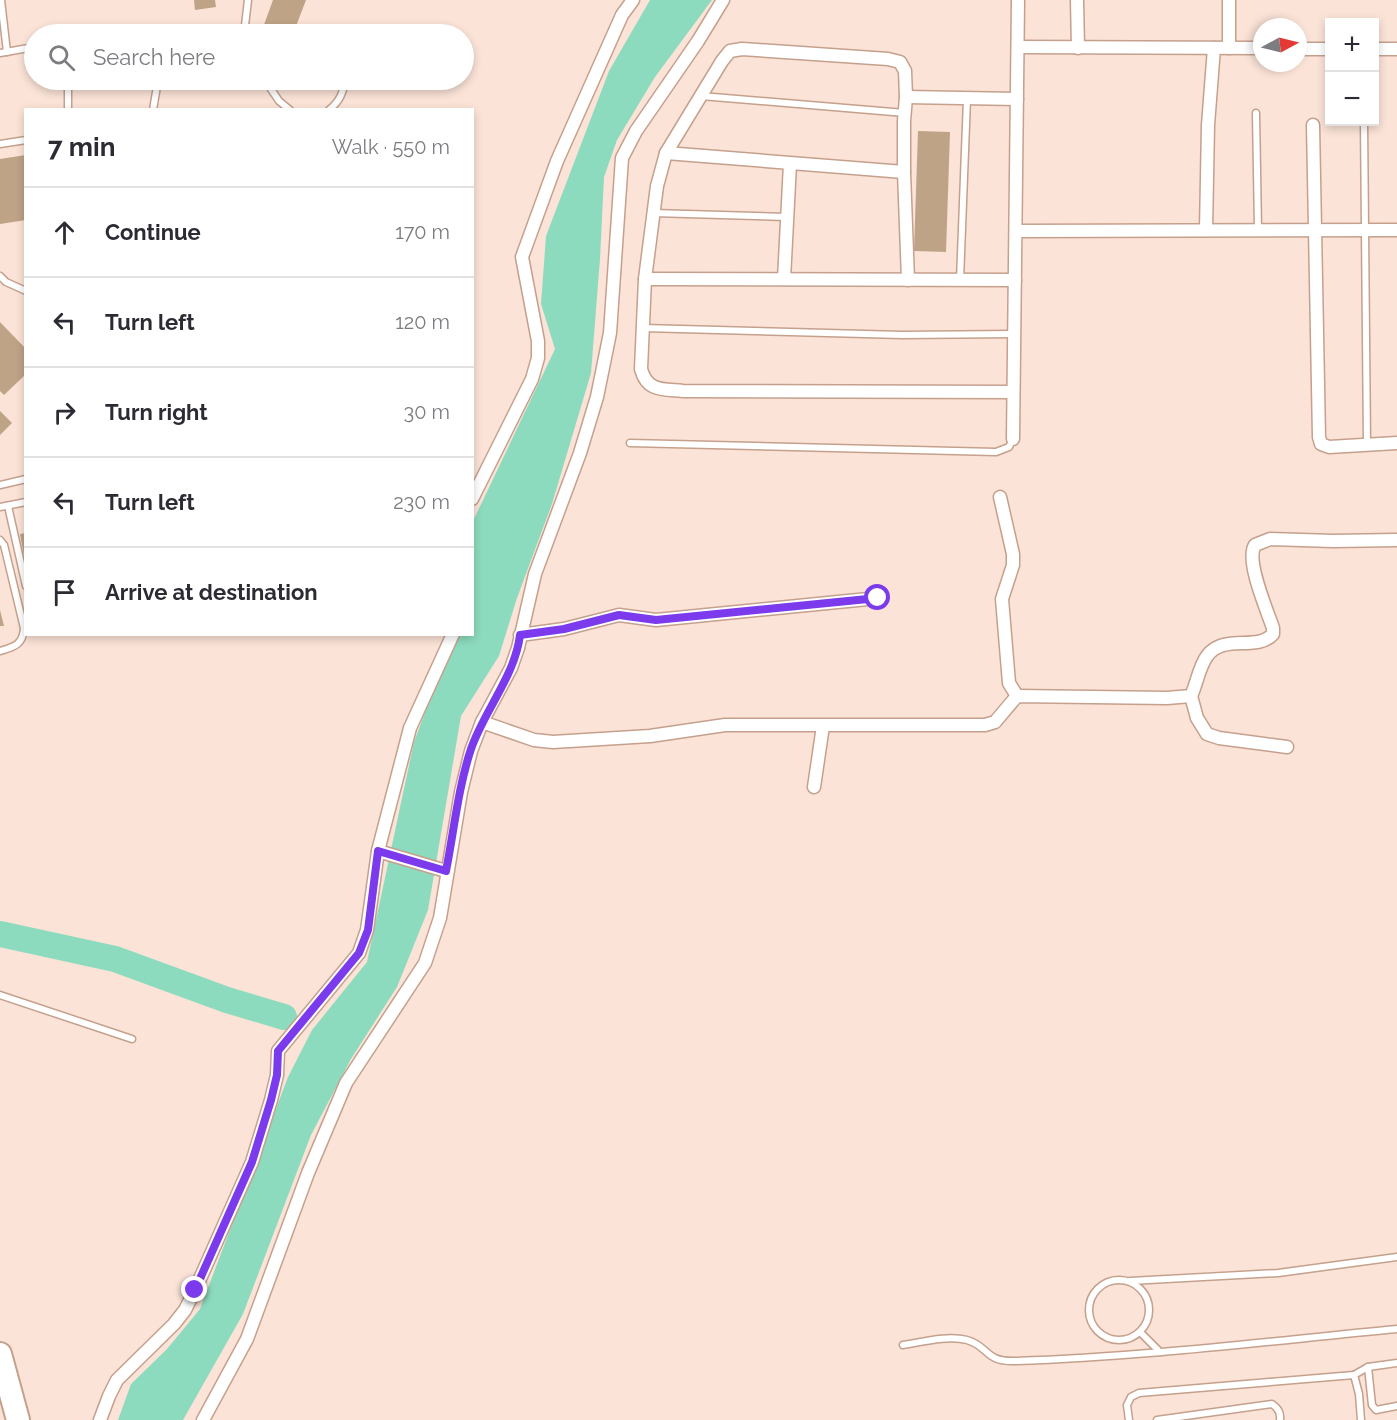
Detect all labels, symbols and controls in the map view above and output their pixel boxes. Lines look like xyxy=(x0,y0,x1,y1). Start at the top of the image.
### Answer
north arrow xyxy=(1253,18,1307,72)
map controls xyxy=(1325,18,1379,126)
button: + xyxy=(1325,18,1379,72)
search box xyxy=(24,24,474,90)
icon: search xyxy=(45,41,78,74)
text: Search here xyxy=(93,44,215,70)
button: − xyxy=(1325,72,1379,126)
text: 7 min xyxy=(48,132,115,162)
text: Walk · 550 m xyxy=(332,135,450,159)
icon: ahead xyxy=(48,216,81,249)
text: Continue xyxy=(105,219,201,245)
text: 170 m xyxy=(395,220,450,244)
icon: left xyxy=(48,306,81,339)
text: Turn left xyxy=(105,309,195,335)
text: 120 m xyxy=(395,310,450,334)
icon: right xyxy=(48,396,81,429)
text: Turn right xyxy=(105,399,208,425)
text: 30 m xyxy=(404,400,450,424)
icon: left xyxy=(48,486,81,519)
text: Turn left xyxy=(105,489,195,515)
text: 230 m xyxy=(393,490,450,514)
icon: arrive xyxy=(48,576,81,609)
text: Arrive at destination xyxy=(105,579,318,605)
route start xyxy=(864,584,890,610)
route end xyxy=(181,1276,207,1302)

